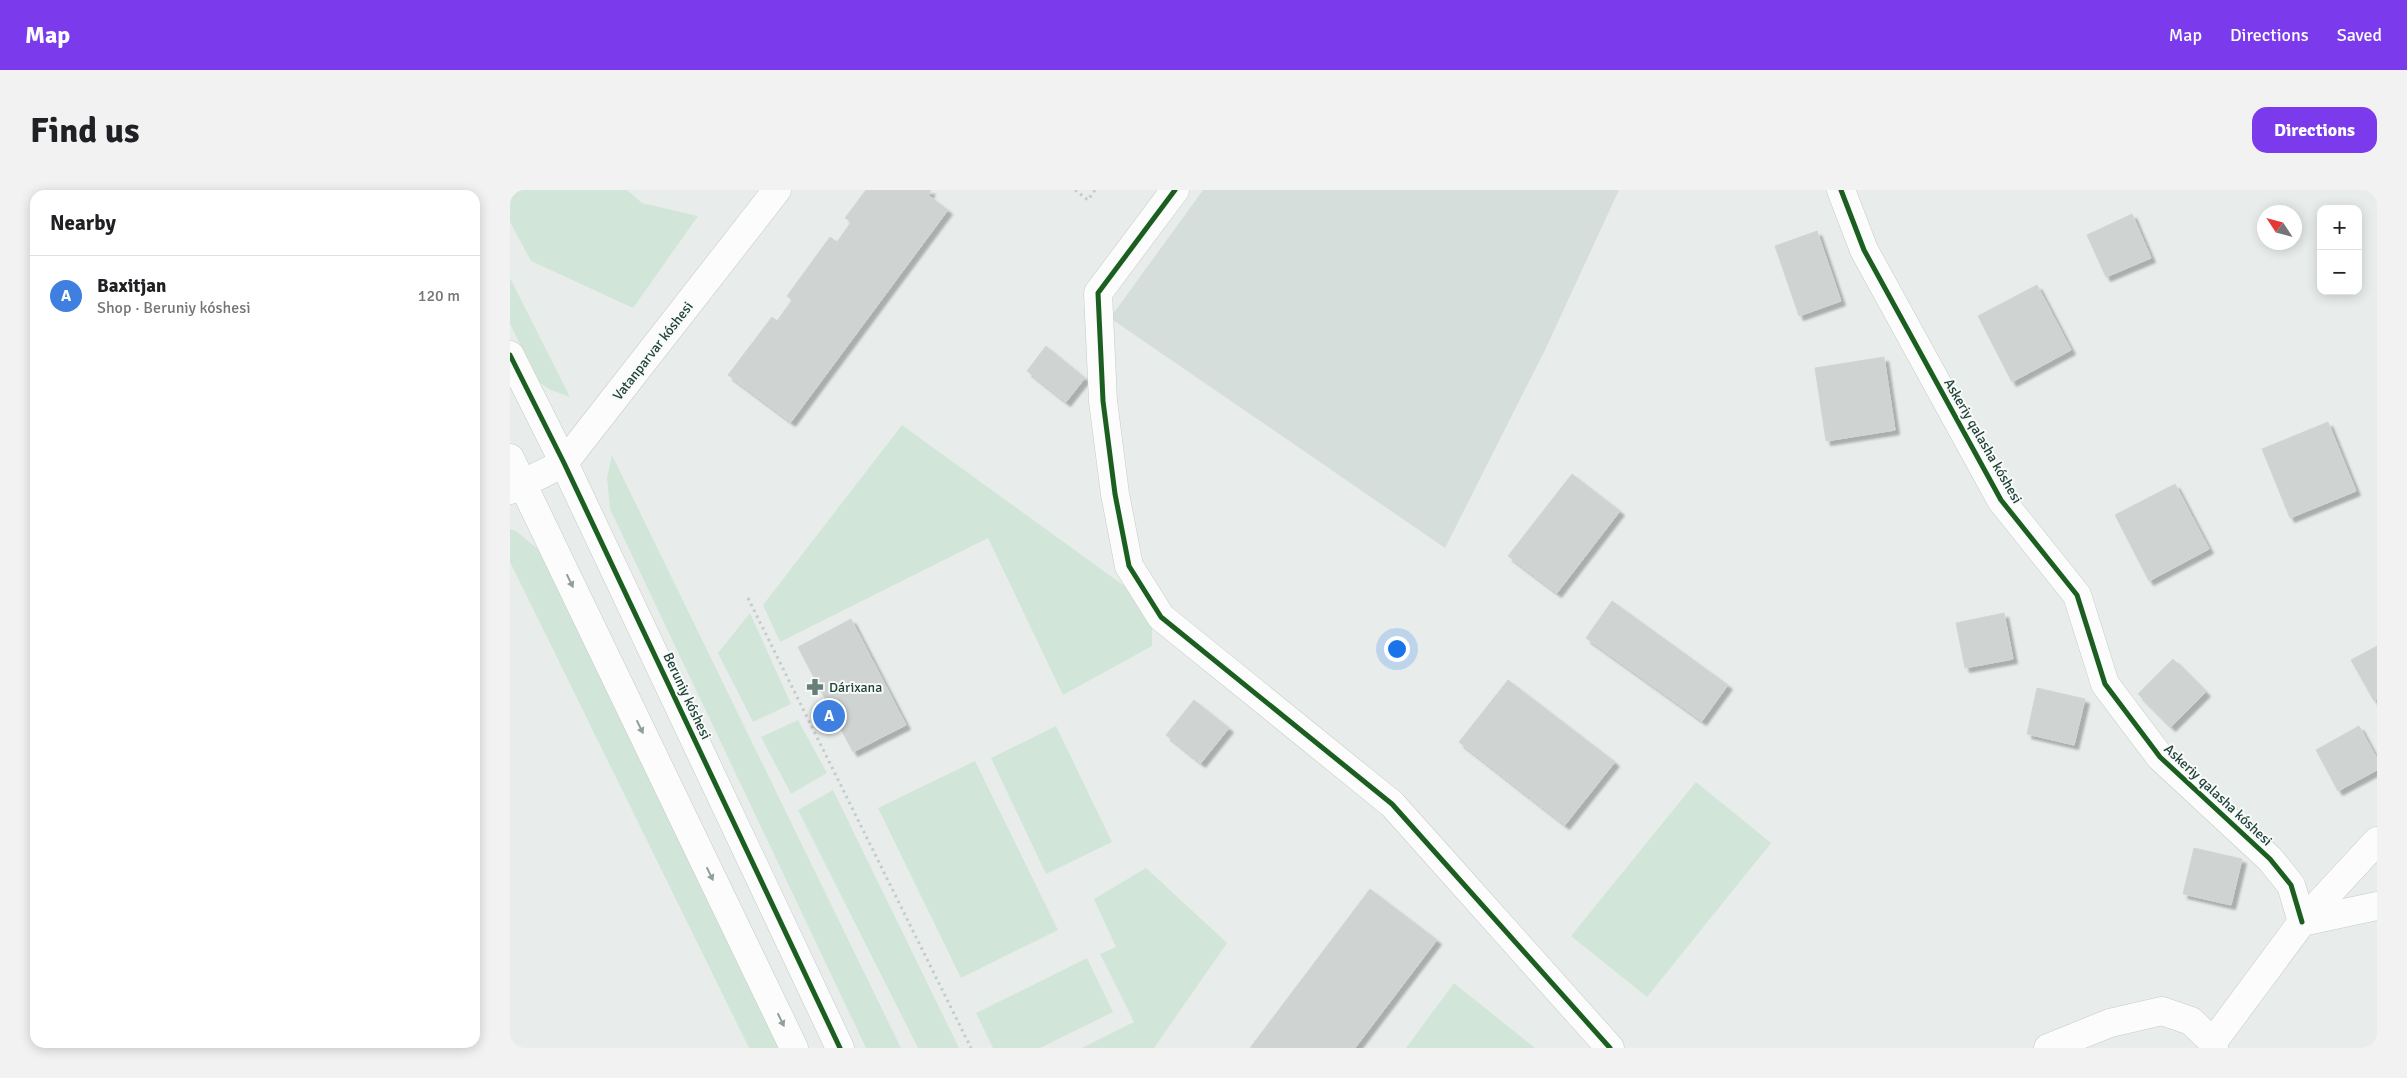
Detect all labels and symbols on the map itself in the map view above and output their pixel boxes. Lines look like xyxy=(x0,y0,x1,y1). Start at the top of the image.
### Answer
north arrow xyxy=(2257,205,2302,250)
street label: Vatanparvar kóshesi xyxy=(609,298,697,404)
street label: Askeriy qalasha kóshesi xyxy=(1940,375,2026,507)
one-way arrow xyxy=(566,574,574,588)
your location xyxy=(1384,636,1410,662)
street label: Beruniy kóshesi xyxy=(659,650,715,742)
pharmacy icon: Dárixana xyxy=(805,677,825,697)
place label: Dárixana xyxy=(829,679,882,696)
pin: A xyxy=(813,697,845,735)
one-way arrow xyxy=(636,720,644,734)
street label: Askeriy qalasha kóshesi xyxy=(2160,741,2276,849)
one-way arrow xyxy=(706,867,714,881)
one-way arrow xyxy=(777,1013,785,1027)

